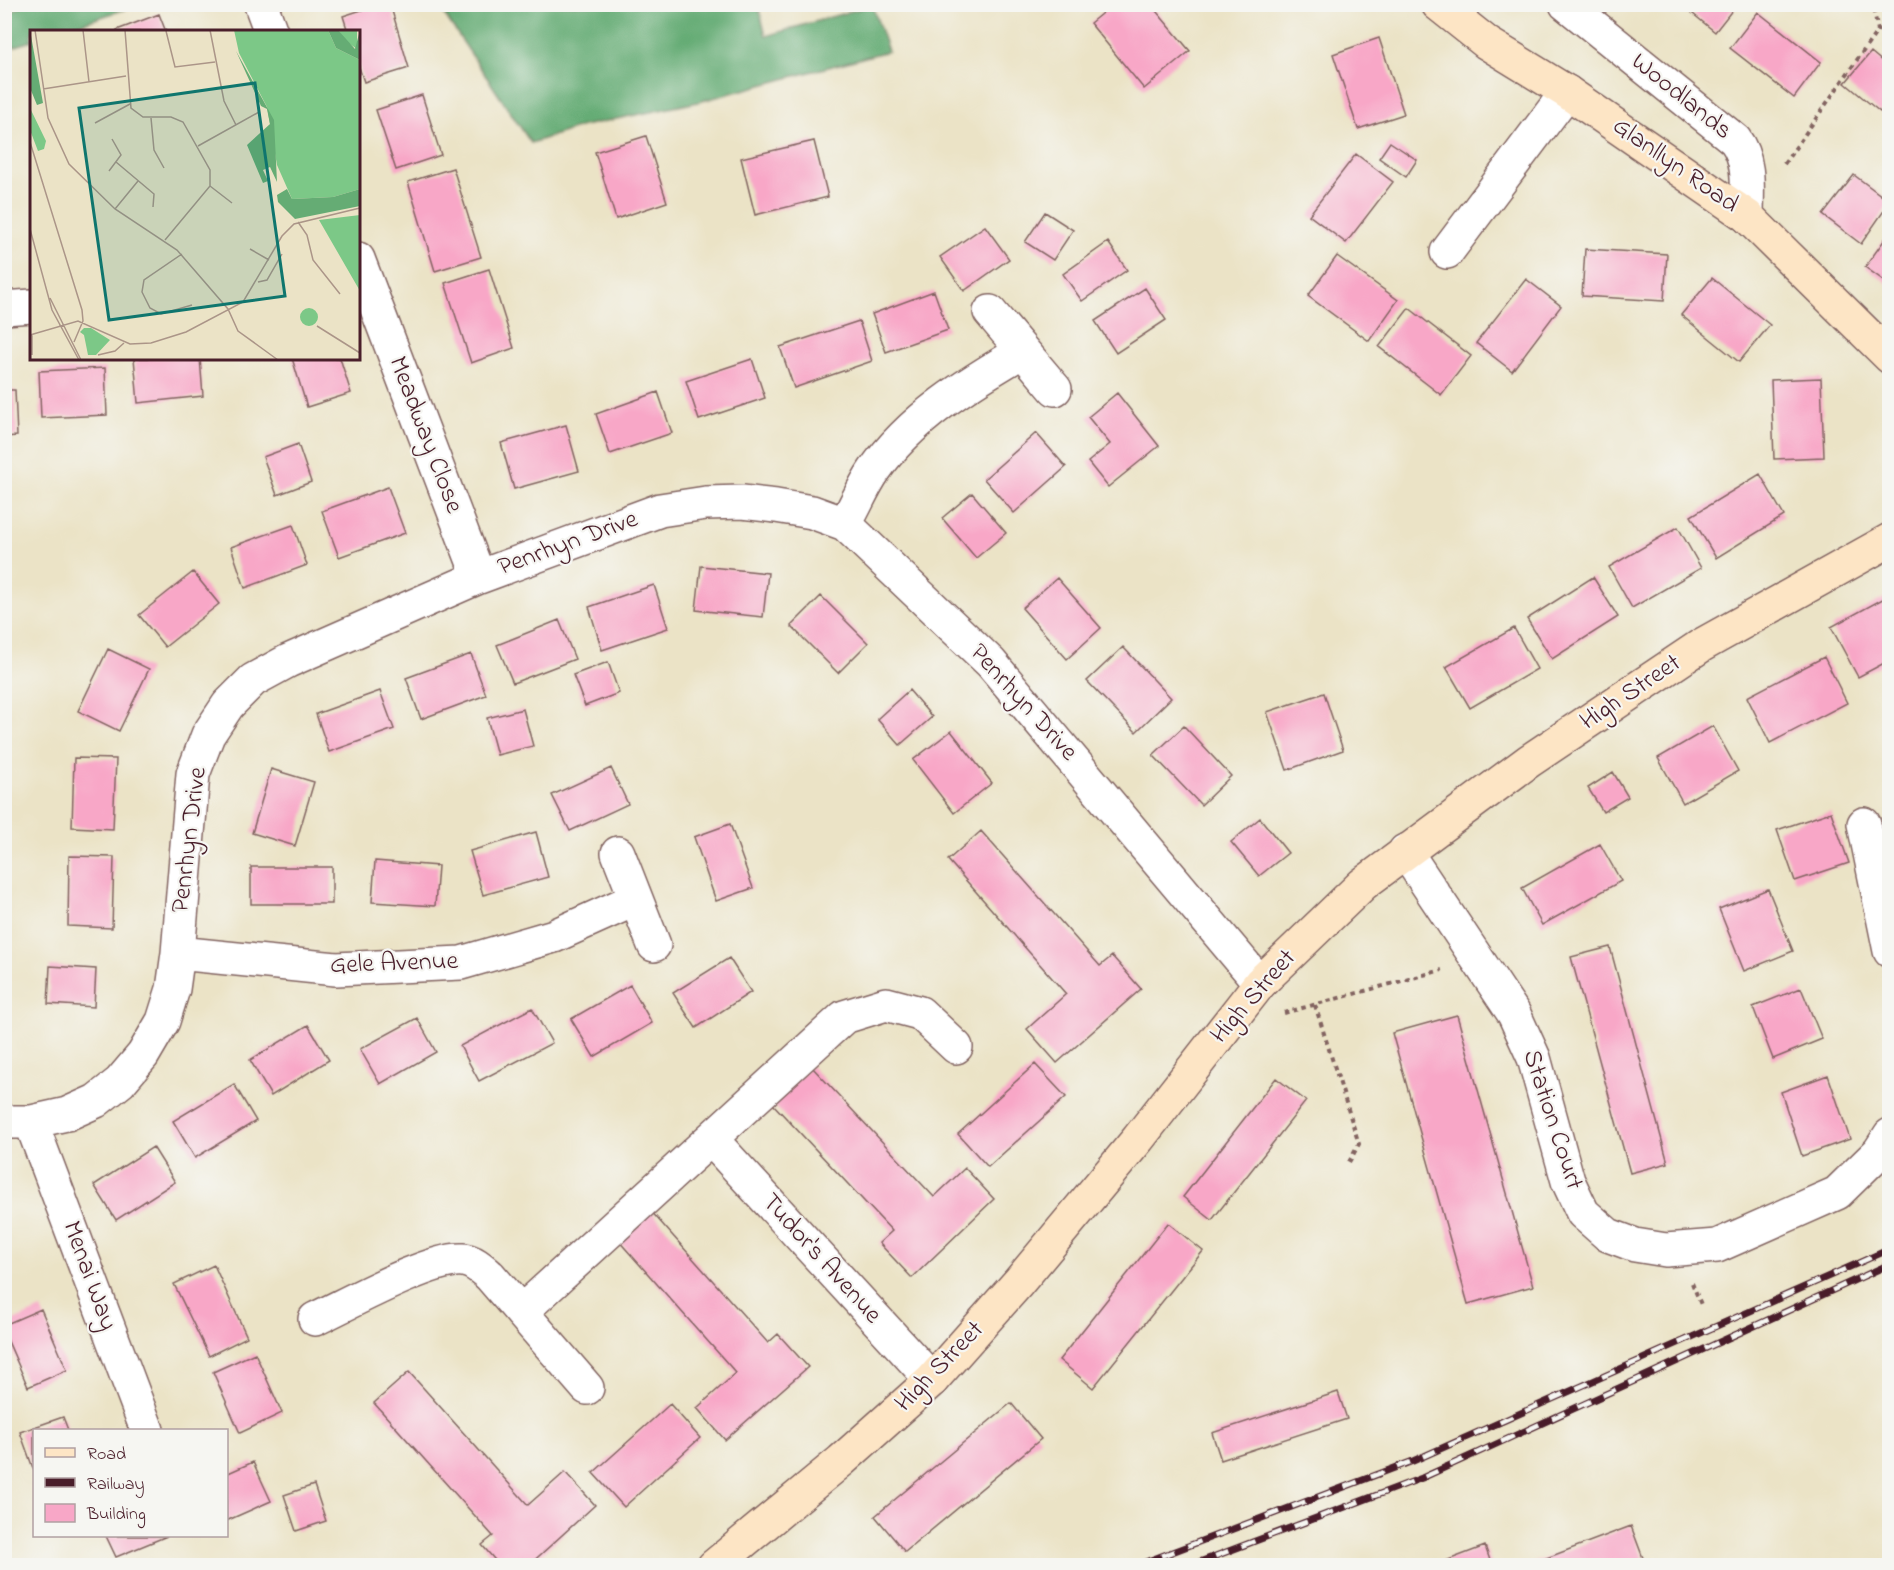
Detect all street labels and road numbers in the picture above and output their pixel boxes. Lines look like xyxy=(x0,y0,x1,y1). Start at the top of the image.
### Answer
street label: Woodlands xyxy=(1622,44,1740,150)
street label: Glanllyn Road xyxy=(1604,108,1746,224)
street label: Meadway Close xyxy=(378,351,472,519)
street label: Penrhyn Drive xyxy=(493,501,644,587)
street label: Penrhyn Drive xyxy=(960,636,1086,770)
street label: High Street xyxy=(1573,645,1689,741)
street label: Penrhyn Drive xyxy=(162,765,218,915)
street label: High Street xyxy=(1202,941,1306,1053)
street label: Gele Avenue xyxy=(329,943,459,985)
street label: Station Court xyxy=(1512,1045,1593,1195)
street label: Tudor's Avenue xyxy=(752,1185,890,1333)
street label: Menai Way xyxy=(52,1216,126,1336)
street label: High Street xyxy=(886,1312,994,1421)

